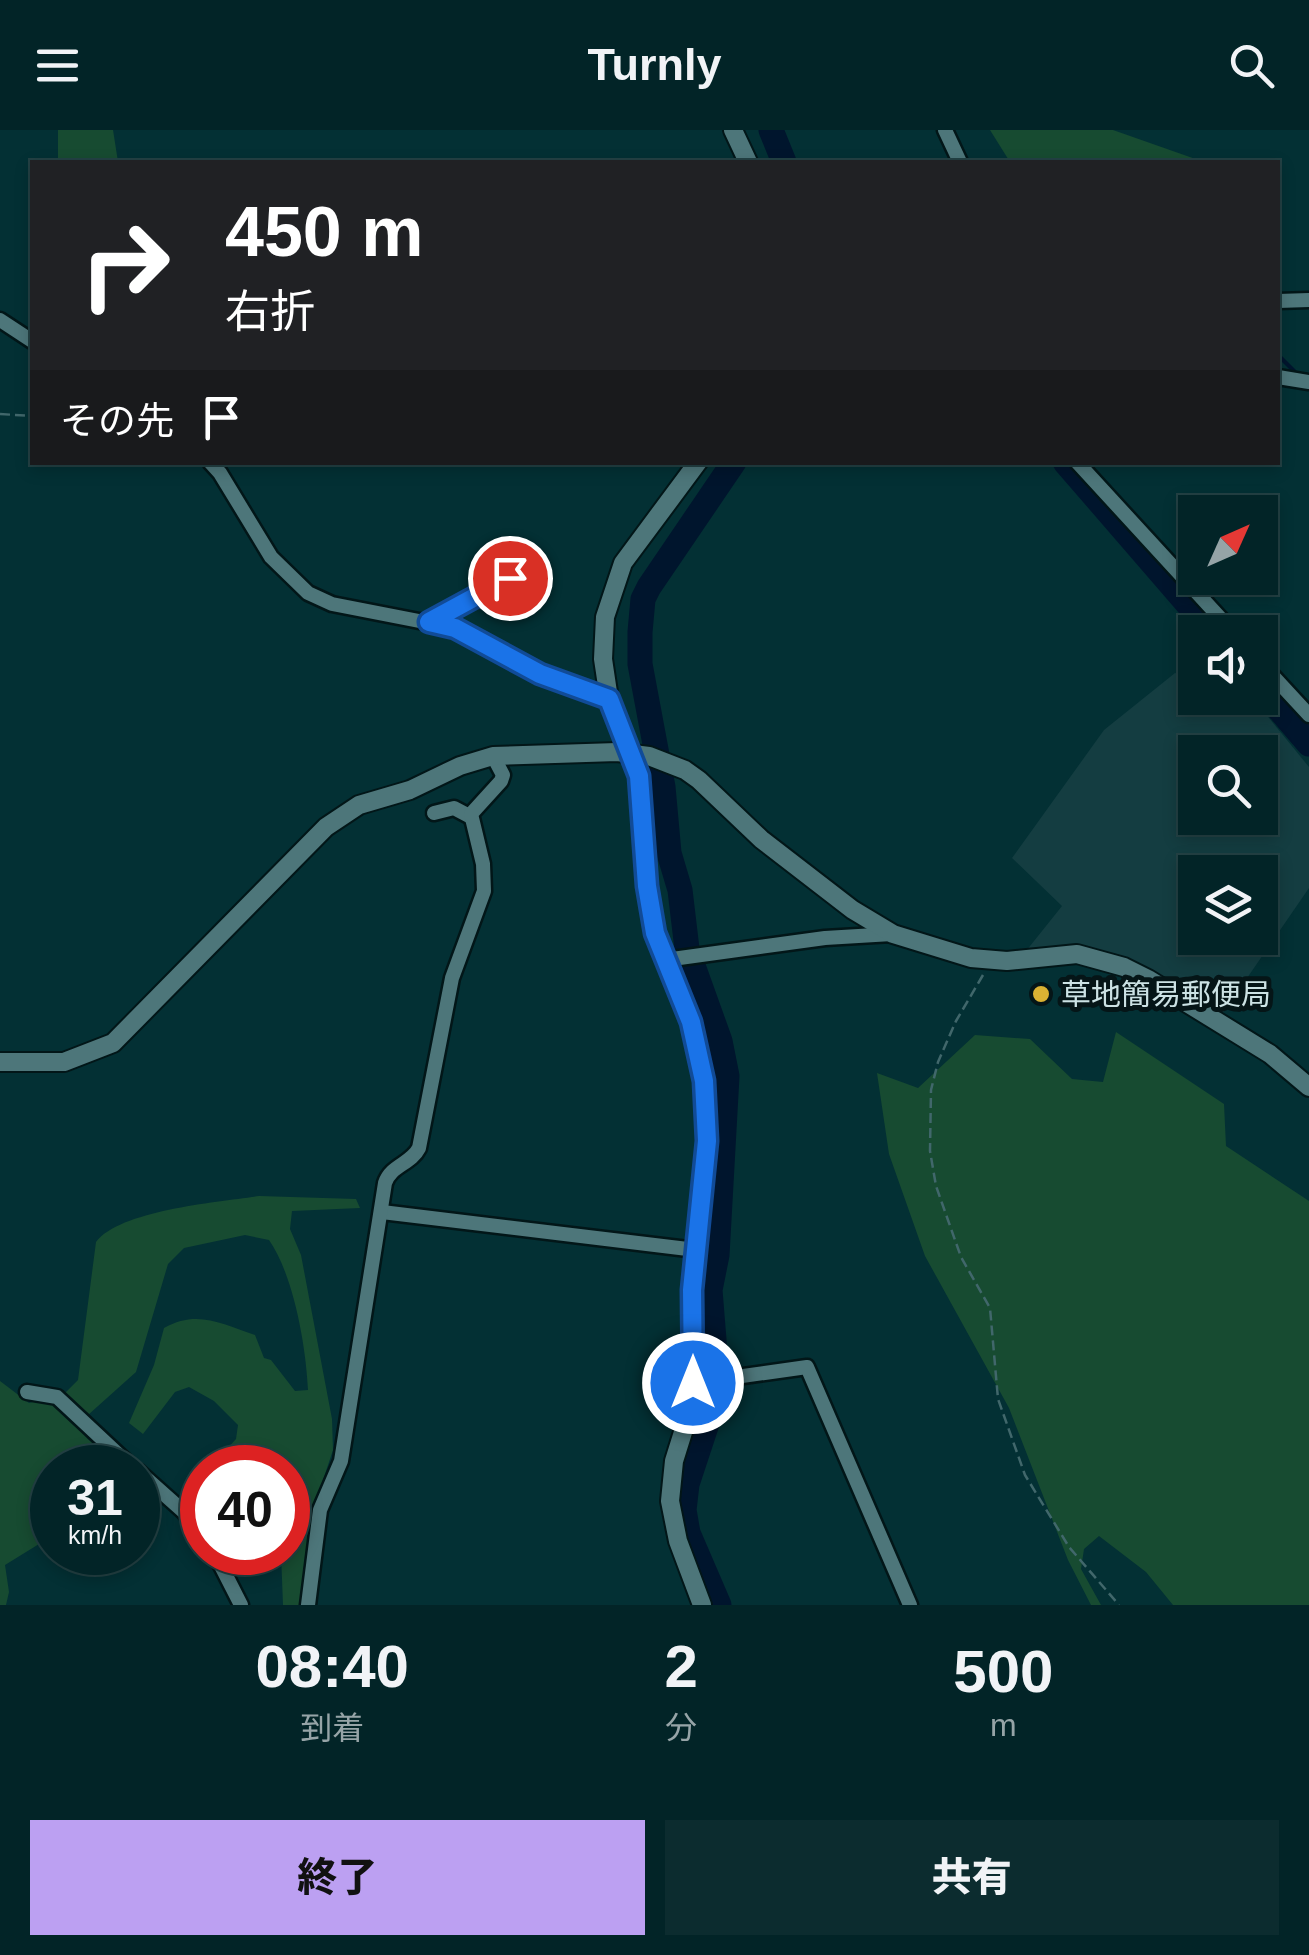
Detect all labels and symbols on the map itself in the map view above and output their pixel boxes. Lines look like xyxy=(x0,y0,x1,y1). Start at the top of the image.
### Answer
north arrow xyxy=(1178,495,1278,595)
pin xyxy=(468,536,553,621)
place label: 草地簡易郵便局 xyxy=(1061,978,1271,1011)
marker: 草地簡易郵便局 xyxy=(1030,983,1052,1005)
position arrow xyxy=(641,1331,745,1435)
speed limit sign: 40 xyxy=(180,1445,310,1575)

